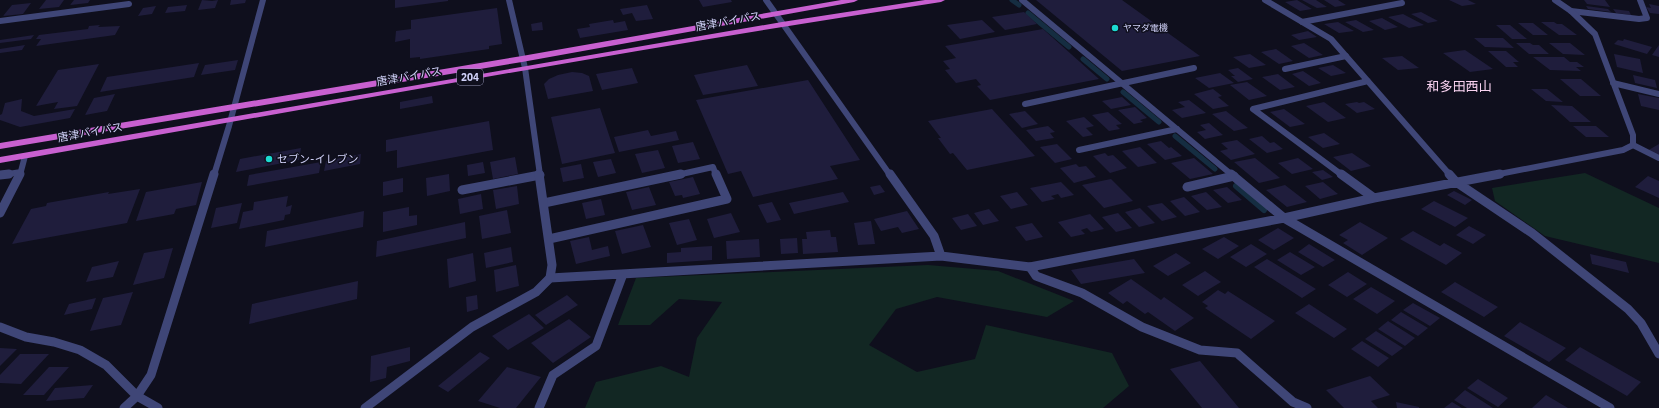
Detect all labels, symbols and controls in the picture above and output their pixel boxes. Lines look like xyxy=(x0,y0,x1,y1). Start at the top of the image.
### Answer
street label: 唐津バイパス xyxy=(694,8,762,34)
place label: ヤマダ電機 xyxy=(1123,22,1168,33)
marker: ヤマダ電機 xyxy=(1110,23,1120,33)
street label: 唐津バイパス xyxy=(375,63,443,89)
road number: 204 xyxy=(457,69,483,85)
district label: 和多田西山 xyxy=(1426,78,1492,95)
street label: 唐津バイパス xyxy=(56,119,124,145)
place label: セブン-イレブン xyxy=(277,152,358,166)
marker: セブン-イレブン xyxy=(264,154,274,164)

